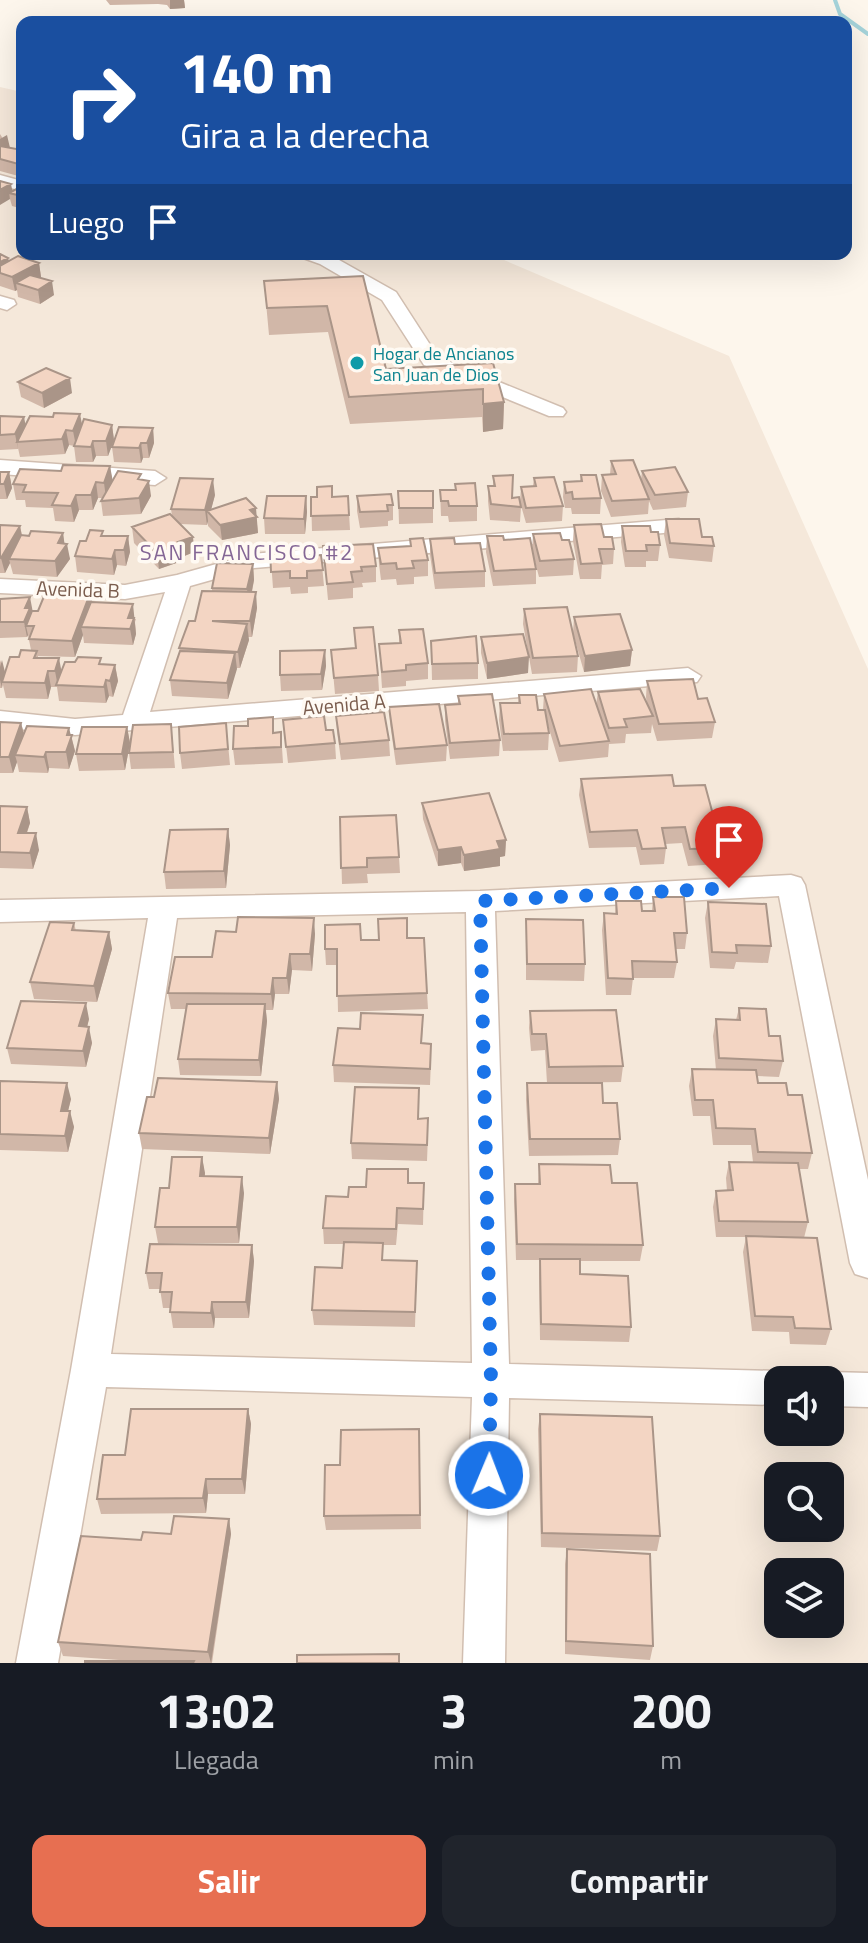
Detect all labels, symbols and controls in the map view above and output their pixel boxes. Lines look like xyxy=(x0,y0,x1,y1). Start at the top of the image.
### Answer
text: 140 m xyxy=(180,30,333,115)
icon: right xyxy=(48,48,152,152)
text: Gira a la derecha xyxy=(180,107,429,162)
text: Luego xyxy=(48,199,125,245)
icon: arrive xyxy=(141,200,185,244)
place label: Hogar de Ancianos San Juan de Dios xyxy=(373,340,514,388)
marker: Hogar de Ancianos San Juan de Dios xyxy=(348,354,366,372)
district label: SAN FRANCISCO #2 xyxy=(140,535,354,569)
street label: Avenida B xyxy=(36,572,120,606)
street label: Avenida A xyxy=(301,685,387,723)
pin xyxy=(695,806,763,888)
icon: arrive xyxy=(707,818,751,862)
map controls xyxy=(764,1366,844,1638)
button: sound xyxy=(764,1366,844,1446)
position arrow xyxy=(447,1433,531,1517)
button: search xyxy=(764,1462,844,1542)
button: layers xyxy=(764,1558,844,1638)
text: 13:02 xyxy=(157,1674,276,1747)
text: 3 xyxy=(440,1674,467,1747)
text: 200 xyxy=(631,1674,711,1747)
text: Llegada xyxy=(174,1740,259,1779)
text: min xyxy=(433,1740,474,1779)
text: m xyxy=(660,1740,682,1779)
button: Salir xyxy=(32,1835,426,1927)
button: Compartir xyxy=(442,1835,836,1927)

